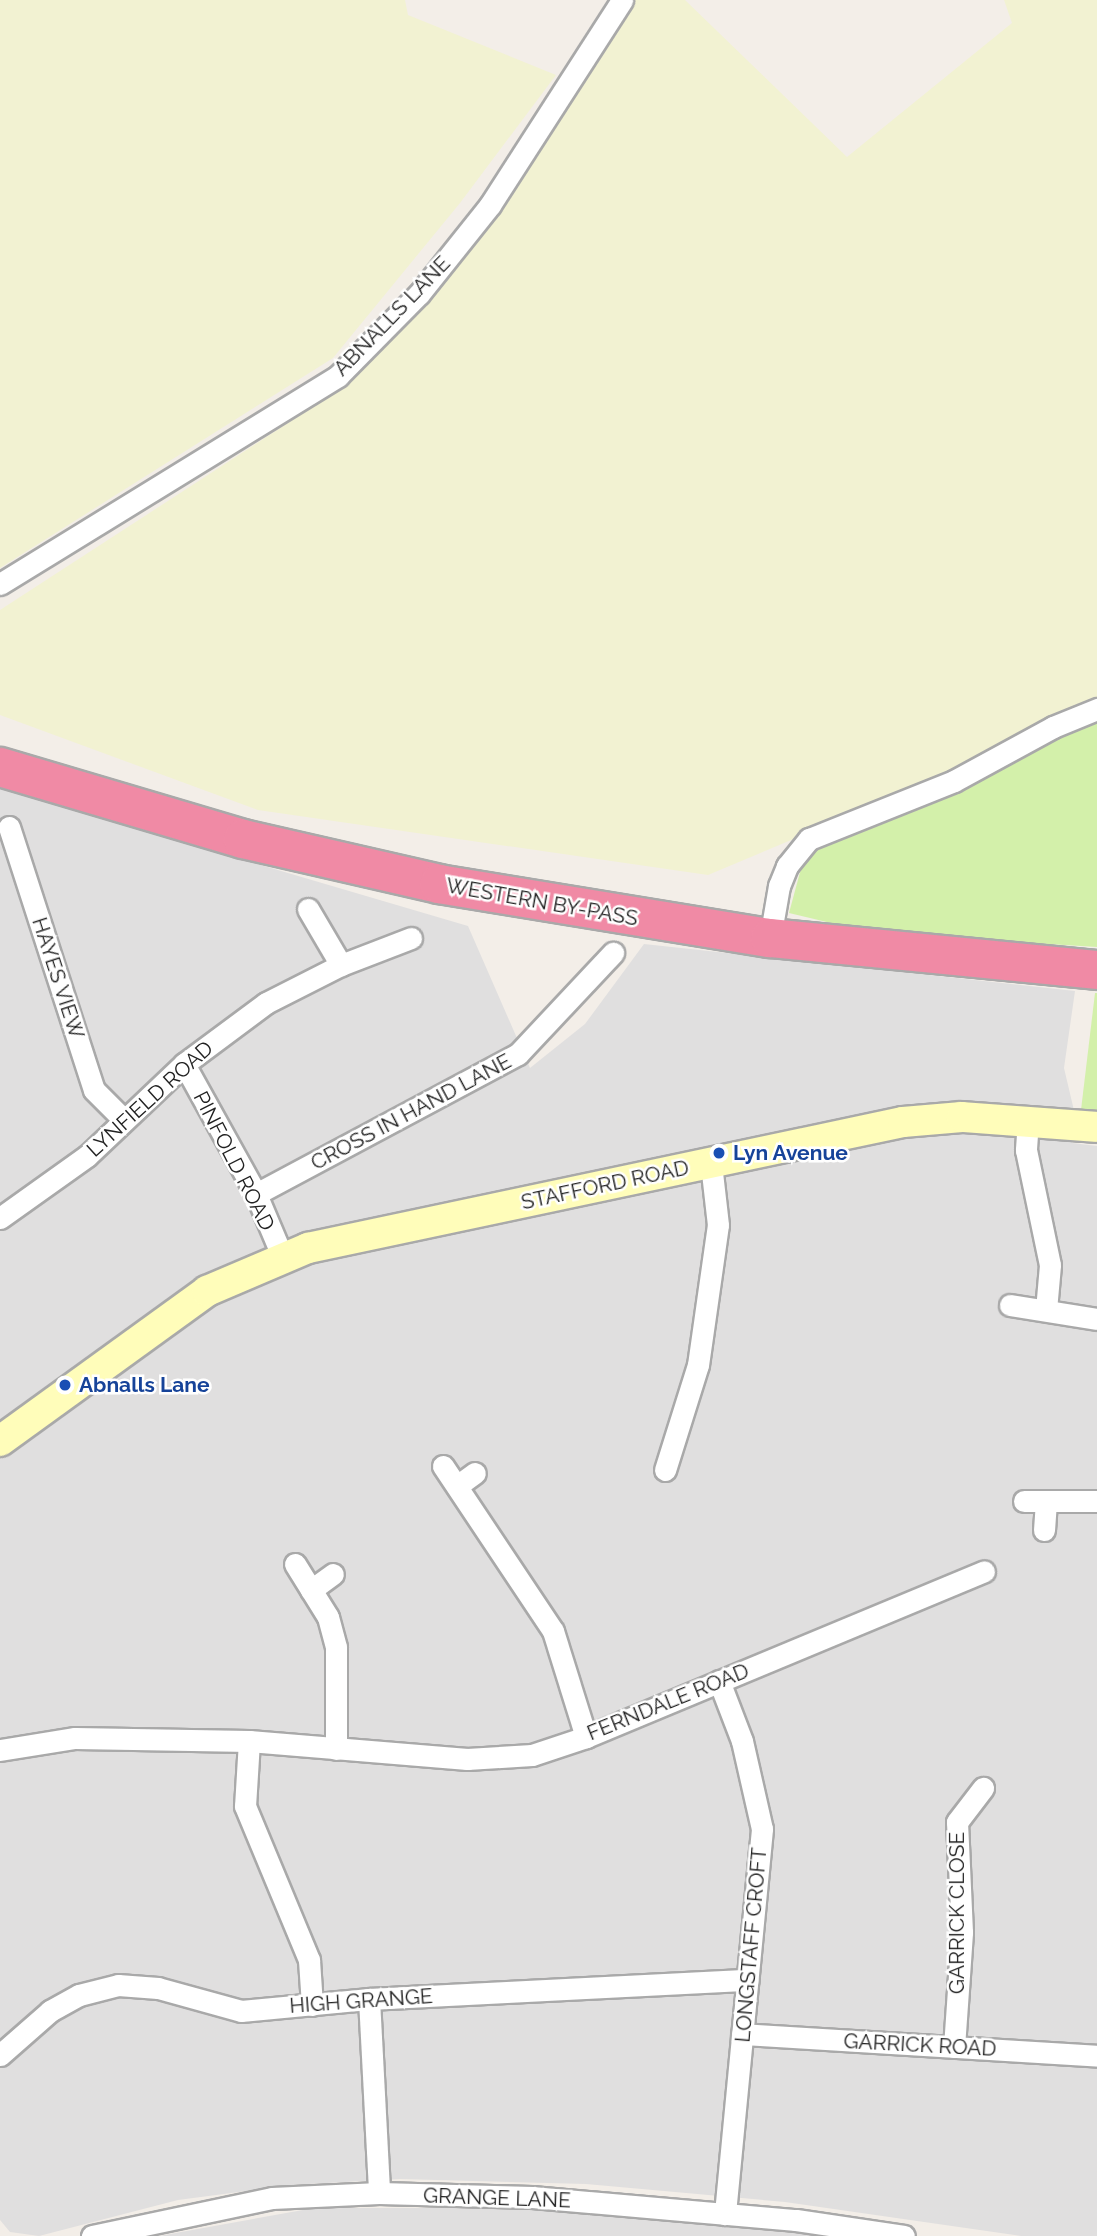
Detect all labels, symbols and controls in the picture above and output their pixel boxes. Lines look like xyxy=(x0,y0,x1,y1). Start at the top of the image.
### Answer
street label: ABNALLS LANE xyxy=(329,251,455,381)
street label: WESTERN BY-PASS xyxy=(444,873,640,931)
street label: HAYES VIEW xyxy=(26,914,90,1042)
street label: LYNFIELD ROAD xyxy=(82,1036,218,1162)
street label: CROSS IN HAND LANE xyxy=(307,1048,515,1176)
street label: PINFOLD ROAD xyxy=(188,1087,280,1235)
place label: Lyn Avenue xyxy=(733,1140,849,1166)
marker: Lyn Avenue xyxy=(711,1145,727,1161)
street label: STAFFORD ROAD xyxy=(519,1155,691,1215)
place label: Abnalls Lane xyxy=(79,1372,209,1398)
marker: Abnalls Lane xyxy=(57,1377,73,1393)
street label: FERNDALE ROAD xyxy=(583,1658,753,1746)
street label: GARRICK CLOSE xyxy=(944,1832,970,1994)
street label: LONGSTAFF CROFT xyxy=(730,1846,772,2044)
street label: HIGH GRANGE xyxy=(289,1983,433,2019)
street label: GARRICK ROAD xyxy=(843,2028,997,2062)
street label: GRANGE LANE xyxy=(423,2183,571,2213)

